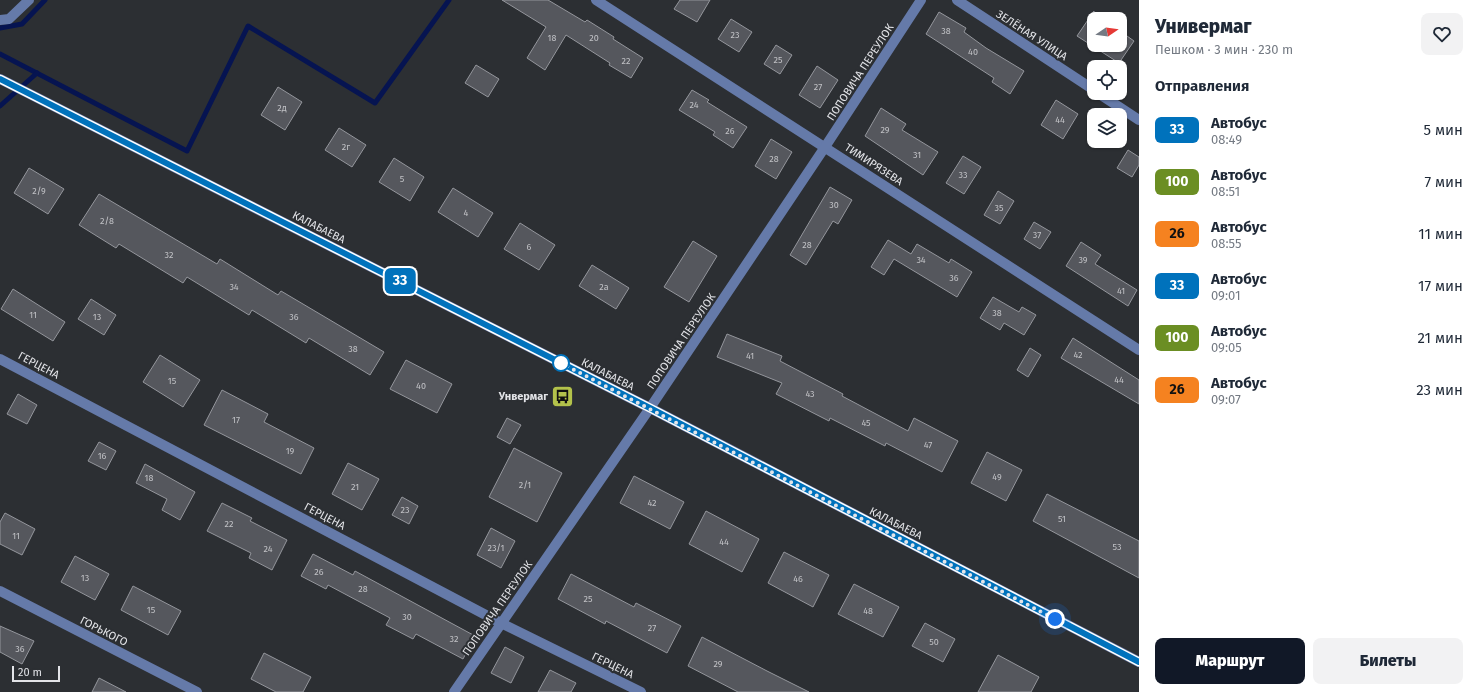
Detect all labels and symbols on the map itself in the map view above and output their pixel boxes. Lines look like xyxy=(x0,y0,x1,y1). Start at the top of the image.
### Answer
street label: ЗЕЛЁНАЯ УЛИЦА xyxy=(994,7,1071,64)
north arrow xyxy=(1087,12,1127,52)
street label: ПОПОВИЧА ПЕРЕУЛОК xyxy=(824,21,897,123)
house number: 38 xyxy=(941,26,951,36)
house number: 23 xyxy=(731,30,739,40)
house number: 18 xyxy=(548,33,556,43)
house number: 20 xyxy=(589,33,599,43)
house number: 40 xyxy=(968,47,978,57)
house number: 25 xyxy=(774,55,783,65)
house number: 22 xyxy=(622,56,630,66)
house number: 27 xyxy=(814,82,822,92)
house number: 24 xyxy=(689,100,699,110)
house number: 2д xyxy=(277,103,287,113)
house number: 44 xyxy=(1055,115,1065,125)
house number: 29 xyxy=(880,125,890,135)
house number: 26 xyxy=(725,126,735,136)
street label: ТИМИРЯЗЕВА xyxy=(842,141,906,188)
house number: 2г xyxy=(342,142,350,152)
house number: 31 xyxy=(913,150,921,160)
house number: 28 xyxy=(769,154,779,164)
house number: 33 xyxy=(959,170,967,180)
house number: 5 xyxy=(400,174,405,184)
house number: 2/9 xyxy=(32,186,46,196)
house number: 30 xyxy=(829,200,839,210)
house number: 35 xyxy=(994,203,1004,213)
house number: 4 xyxy=(464,208,469,218)
street label: КАЛАБАЕВА xyxy=(290,209,348,247)
house number: 2/8 xyxy=(100,216,114,226)
house number: 37 xyxy=(1033,230,1041,240)
house number: 28 xyxy=(802,240,812,250)
house number: 6 xyxy=(527,242,532,252)
house number: 32 xyxy=(165,250,173,260)
house number: 34 xyxy=(916,255,926,265)
house number: 39 xyxy=(1078,255,1088,265)
line badge: 33 xyxy=(382,268,418,294)
house number: 36 xyxy=(949,273,959,283)
house number: 34 xyxy=(229,282,239,292)
house number: 2а xyxy=(599,282,609,292)
house number: 41 xyxy=(1117,286,1125,296)
street label: ПОПОВИЧА ПЕРЕУЛОК xyxy=(644,290,719,392)
house number: 38 xyxy=(992,308,1002,318)
house number: 11 xyxy=(29,310,37,320)
house number: 13 xyxy=(93,312,101,322)
house number: 36 xyxy=(289,312,299,322)
house number: 38 xyxy=(348,344,358,354)
street label: ГЕРЦЕНА xyxy=(16,349,62,382)
house number: 42 xyxy=(1073,350,1083,360)
house number: 41 xyxy=(746,351,754,361)
unlabelled marker xyxy=(552,354,570,372)
street label: КАЛАБАЕВА xyxy=(579,356,637,394)
house number: 44 xyxy=(1114,375,1124,385)
house number: 15 xyxy=(168,376,177,386)
house number: 40 xyxy=(416,381,426,391)
bus stop icon: Унвермаг xyxy=(550,383,576,409)
house number: 43 xyxy=(805,389,815,399)
place label: Унвермаг xyxy=(498,390,548,403)
house number: 17 xyxy=(232,415,240,425)
house number: 45 xyxy=(861,418,871,428)
house number: 47 xyxy=(924,440,932,450)
house number: 19 xyxy=(286,446,295,456)
house number: 16 xyxy=(98,451,107,461)
house number: 49 xyxy=(992,472,1002,482)
house number: 18 xyxy=(145,473,153,483)
house number: 2/1 xyxy=(519,480,531,490)
house number: 21 xyxy=(351,482,359,492)
house number: 42 xyxy=(647,498,657,508)
street label: ГЕРЦЕНА xyxy=(302,500,348,533)
house number: 23 xyxy=(401,505,409,515)
street label: КАЛАБАЕВА xyxy=(867,505,925,543)
house number: 51 xyxy=(1058,514,1066,524)
house number: 22 xyxy=(225,519,233,529)
house number: 11 xyxy=(12,531,20,541)
house number: 44 xyxy=(719,537,729,547)
house number: 53 xyxy=(1113,542,1121,552)
house number: 23/1 xyxy=(488,543,504,553)
house number: 24 xyxy=(263,544,273,554)
street label: ПОПОВИЧА ПЕРЕУЛОК xyxy=(460,558,535,658)
house number: 26 xyxy=(314,567,324,577)
house number: 13 xyxy=(81,573,89,583)
house number: 46 xyxy=(793,574,803,584)
house number: 28 xyxy=(358,584,368,594)
house number: 25 xyxy=(584,594,593,604)
house number: 15 xyxy=(147,605,156,615)
house number: 48 xyxy=(863,606,873,616)
your location xyxy=(1045,609,1065,629)
house number: 30 xyxy=(402,612,412,622)
street label: ГОРЬКОГО xyxy=(78,614,130,649)
house number: 27 xyxy=(648,623,656,633)
house number: 32 xyxy=(450,634,458,644)
house number: 50 xyxy=(929,637,939,647)
house number: 36 xyxy=(15,644,25,654)
street label: ГЕРЦЕНА xyxy=(590,650,636,681)
house number: 29 xyxy=(713,659,723,669)
scale bar xyxy=(12,664,60,683)

